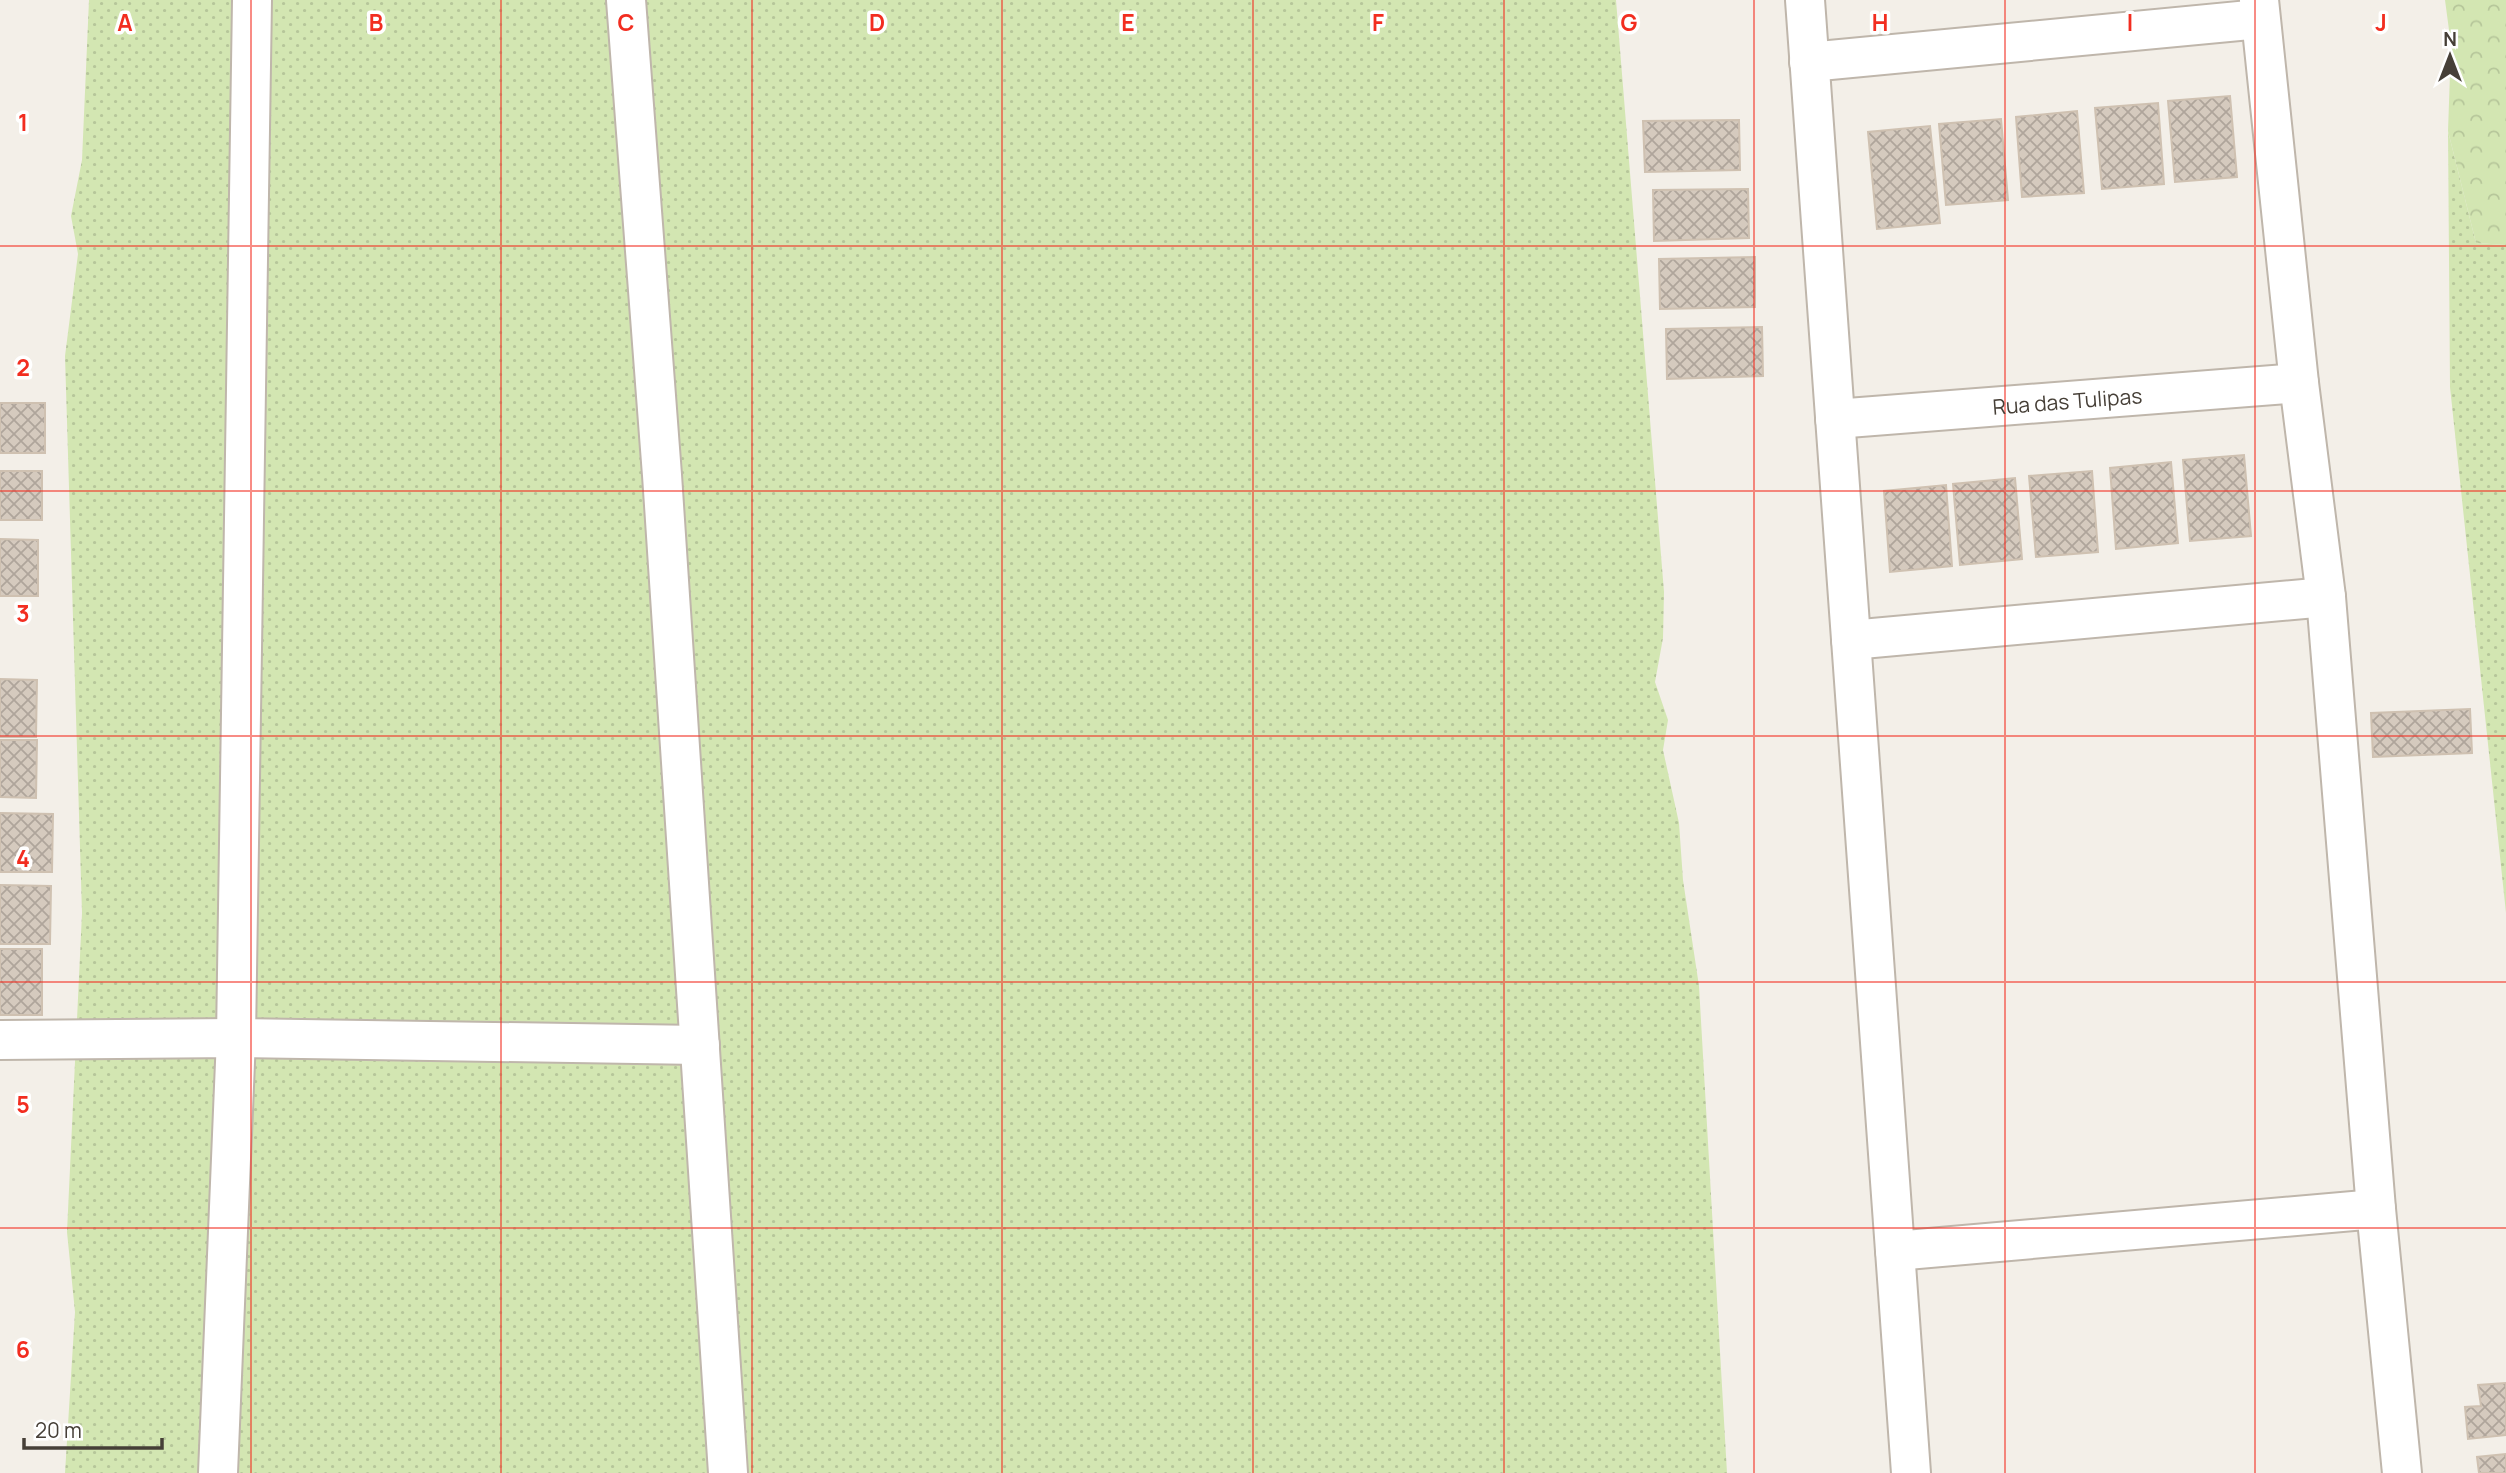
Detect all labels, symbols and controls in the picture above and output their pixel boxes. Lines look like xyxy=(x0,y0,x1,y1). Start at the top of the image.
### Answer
text: A xyxy=(117,6,133,38)
text: B xyxy=(369,6,383,38)
text: C xyxy=(618,6,635,38)
text: D xyxy=(869,6,885,38)
text: E xyxy=(1121,6,1135,38)
text: F xyxy=(1372,6,1384,38)
text: G xyxy=(1621,6,1638,38)
text: H xyxy=(1872,6,1888,38)
text: I xyxy=(2127,6,2133,38)
text: J xyxy=(2375,6,2387,38)
north arrow xyxy=(2415,21,2485,91)
text: N xyxy=(2443,26,2457,52)
text: 1 xyxy=(18,106,28,138)
text: 2 xyxy=(16,351,30,383)
street label: Rua das Tulipas xyxy=(1991,381,2143,421)
text: 3 xyxy=(16,597,30,629)
text: 4 xyxy=(16,842,30,874)
text: 5 xyxy=(16,1088,30,1120)
text: 6 xyxy=(16,1333,30,1365)
scale bar xyxy=(24,1406,163,1450)
text: 20 m xyxy=(35,1416,82,1444)

